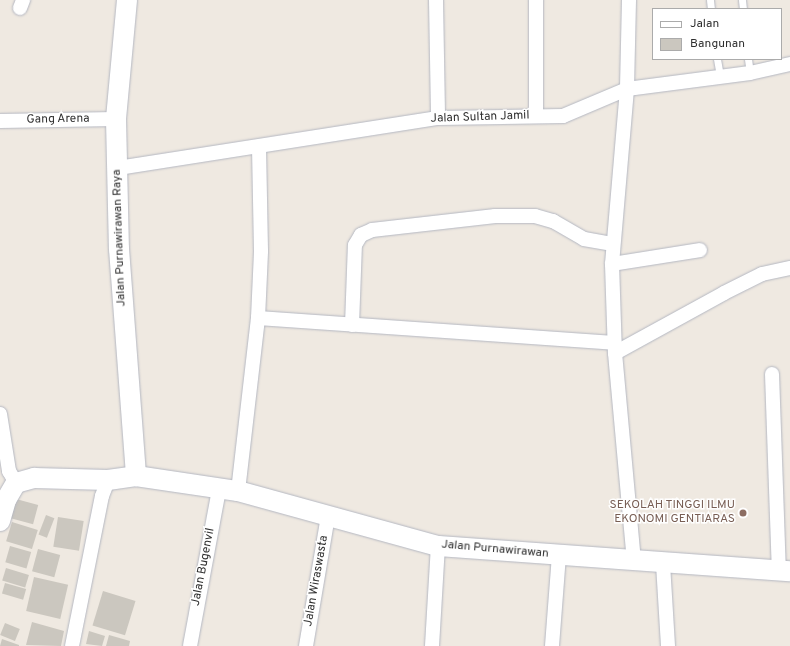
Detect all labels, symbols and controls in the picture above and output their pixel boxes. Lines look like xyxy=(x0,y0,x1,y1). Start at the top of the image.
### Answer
legend xyxy=(652,8,782,60)
text: Jalan xyxy=(690,16,719,32)
text: Bangunan xyxy=(690,36,745,52)
street label: Jalan Sultan Jamil xyxy=(430,109,530,127)
street label: Gang Arena xyxy=(26,112,90,128)
street label: Jalan Purnawirawan Raya xyxy=(110,169,130,307)
place label: SEKOLAH TINGGI ILMU EKONOMI GENTIARAS xyxy=(609,499,735,527)
marker: SEKOLAH TINGGI ILMU EKONOMI GENTIARAS xyxy=(738,508,748,518)
street label: Jalan Bugenvil xyxy=(189,527,219,607)
street label: Jalan Wiraswasta xyxy=(302,534,332,628)
street label: Jalan Purnawirawan xyxy=(441,538,549,562)

